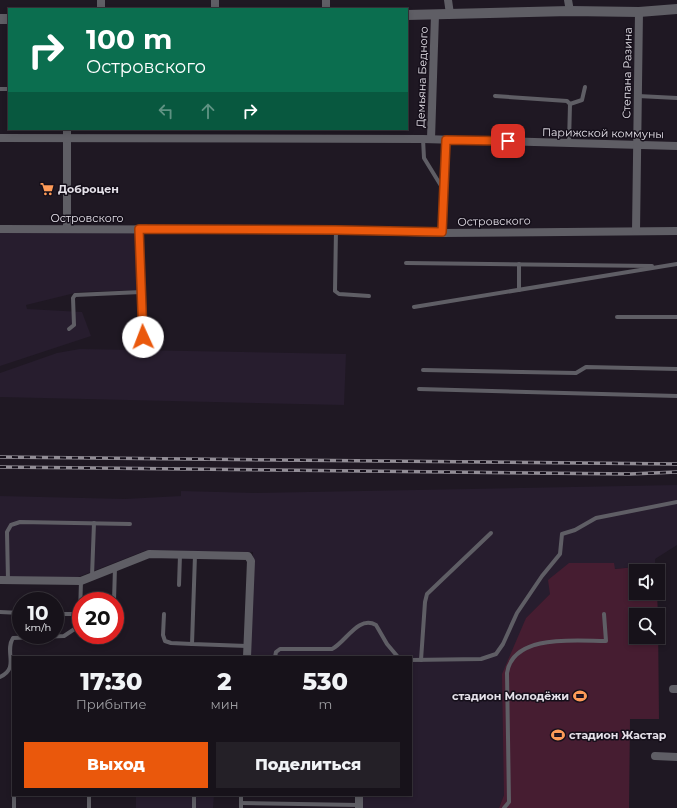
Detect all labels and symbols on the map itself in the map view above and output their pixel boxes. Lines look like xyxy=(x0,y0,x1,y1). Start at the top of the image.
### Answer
street label: Демьяна Бедного xyxy=(413,26,431,128)
street label: Степана Разина xyxy=(619,27,635,119)
pin xyxy=(491,124,525,158)
street label: Парижской коммуны xyxy=(542,125,664,141)
supermarket icon: Доброцен xyxy=(39,181,55,197)
place label: Доброцен xyxy=(58,182,119,196)
street label: Островского xyxy=(50,211,124,225)
street label: Островского xyxy=(457,213,531,229)
position arrow xyxy=(122,316,164,358)
speed limit sign: 20 xyxy=(72,592,124,644)
sports icon: стадион Молодёжи xyxy=(572,688,588,704)
place label: стадион Молодёжи xyxy=(452,689,569,703)
sports icon: стадион Жастар xyxy=(550,727,566,743)
place label: стадион Жастар xyxy=(569,728,667,742)

